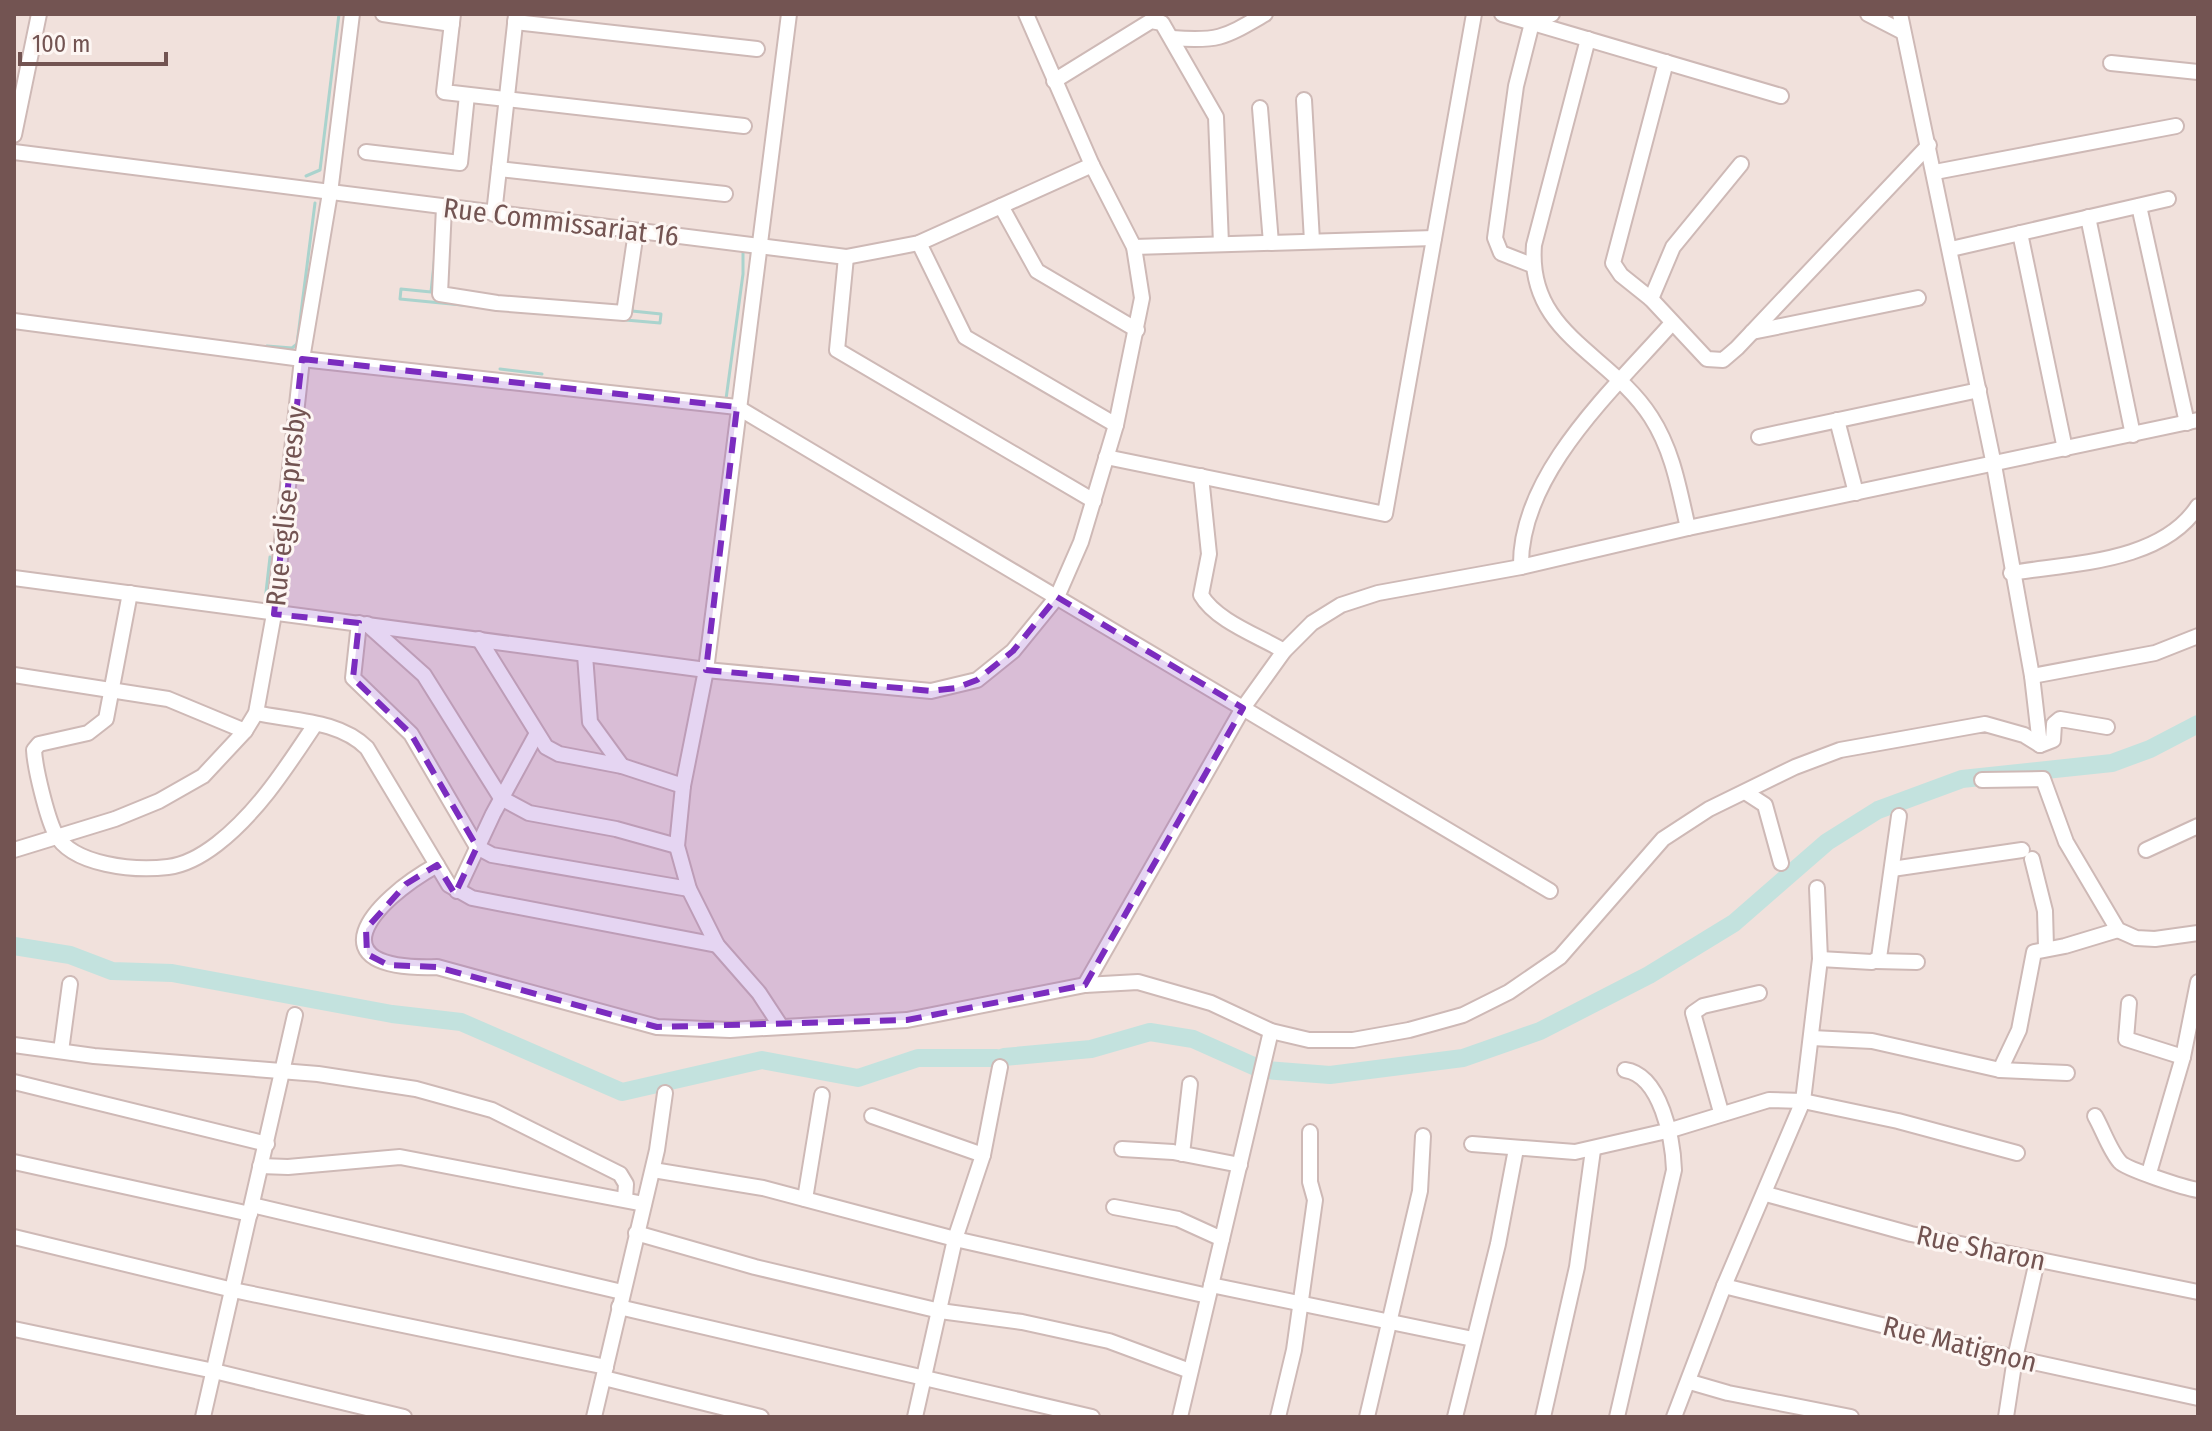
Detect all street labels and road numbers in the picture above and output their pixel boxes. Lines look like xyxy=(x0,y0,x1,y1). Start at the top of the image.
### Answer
street label: Rue Commissariat 16 xyxy=(441,191,681,253)
street label: Rue église presby xyxy=(259,404,313,608)
street label: Rue Sharon xyxy=(1913,1218,2049,1278)
street label: Rue Matignon xyxy=(1880,1309,2040,1379)

